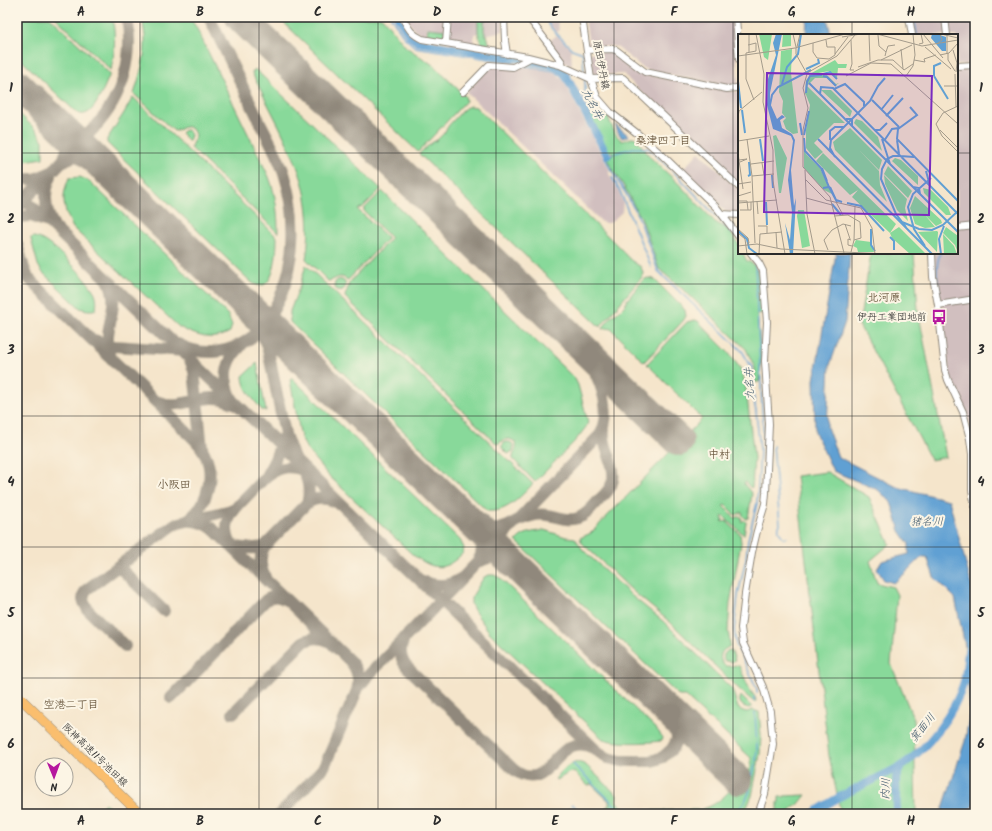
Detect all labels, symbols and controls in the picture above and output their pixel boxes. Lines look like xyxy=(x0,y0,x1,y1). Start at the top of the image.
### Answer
text: A xyxy=(77,2,85,23)
text: B xyxy=(196,2,204,23)
text: C xyxy=(314,2,322,23)
text: D xyxy=(433,2,442,23)
text: E xyxy=(551,2,559,23)
text: F xyxy=(670,2,678,23)
text: G xyxy=(788,2,796,23)
text: H xyxy=(907,2,916,23)
inset map xyxy=(738,34,958,254)
street label: 原田伊丹線 xyxy=(588,39,614,91)
text: 1 xyxy=(9,78,13,99)
text: 1 xyxy=(979,78,983,99)
water label: 九名井 xyxy=(576,85,608,124)
district label: 桑津四丁目 xyxy=(636,132,691,150)
text: 2 xyxy=(7,209,15,230)
text: 2 xyxy=(977,209,985,230)
district label: 北河原 xyxy=(868,289,901,307)
bus stop icon: 伊丹工業団地前 xyxy=(930,308,948,326)
place label: 伊丹工業団地前 xyxy=(857,309,927,325)
text: 3 xyxy=(6,340,15,361)
text: 3 xyxy=(976,340,985,361)
water label: 九名井 xyxy=(740,366,760,401)
district label: 中村 xyxy=(708,446,730,464)
text: 4 xyxy=(7,472,15,493)
text: 4 xyxy=(977,472,985,493)
district label: 小阪田 xyxy=(158,476,191,494)
water label: 猪名川 xyxy=(911,513,944,531)
text: 5 xyxy=(7,603,16,624)
text: 5 xyxy=(977,603,986,624)
district label: 空港二丁目 xyxy=(44,696,99,714)
water label: 箕面川 xyxy=(906,710,940,746)
street label: 阪神高速11号池田線 xyxy=(58,719,132,791)
text: 6 xyxy=(7,734,15,755)
text: 6 xyxy=(977,734,985,755)
north arrow xyxy=(34,757,74,797)
text: N xyxy=(50,777,58,795)
water label: 内川 xyxy=(877,778,895,800)
text: A xyxy=(77,811,85,831)
text: B xyxy=(196,811,204,831)
text: C xyxy=(314,811,322,831)
text: D xyxy=(433,811,442,831)
text: E xyxy=(551,811,559,831)
text: F xyxy=(670,811,678,831)
text: G xyxy=(788,811,796,831)
text: H xyxy=(907,811,916,831)

